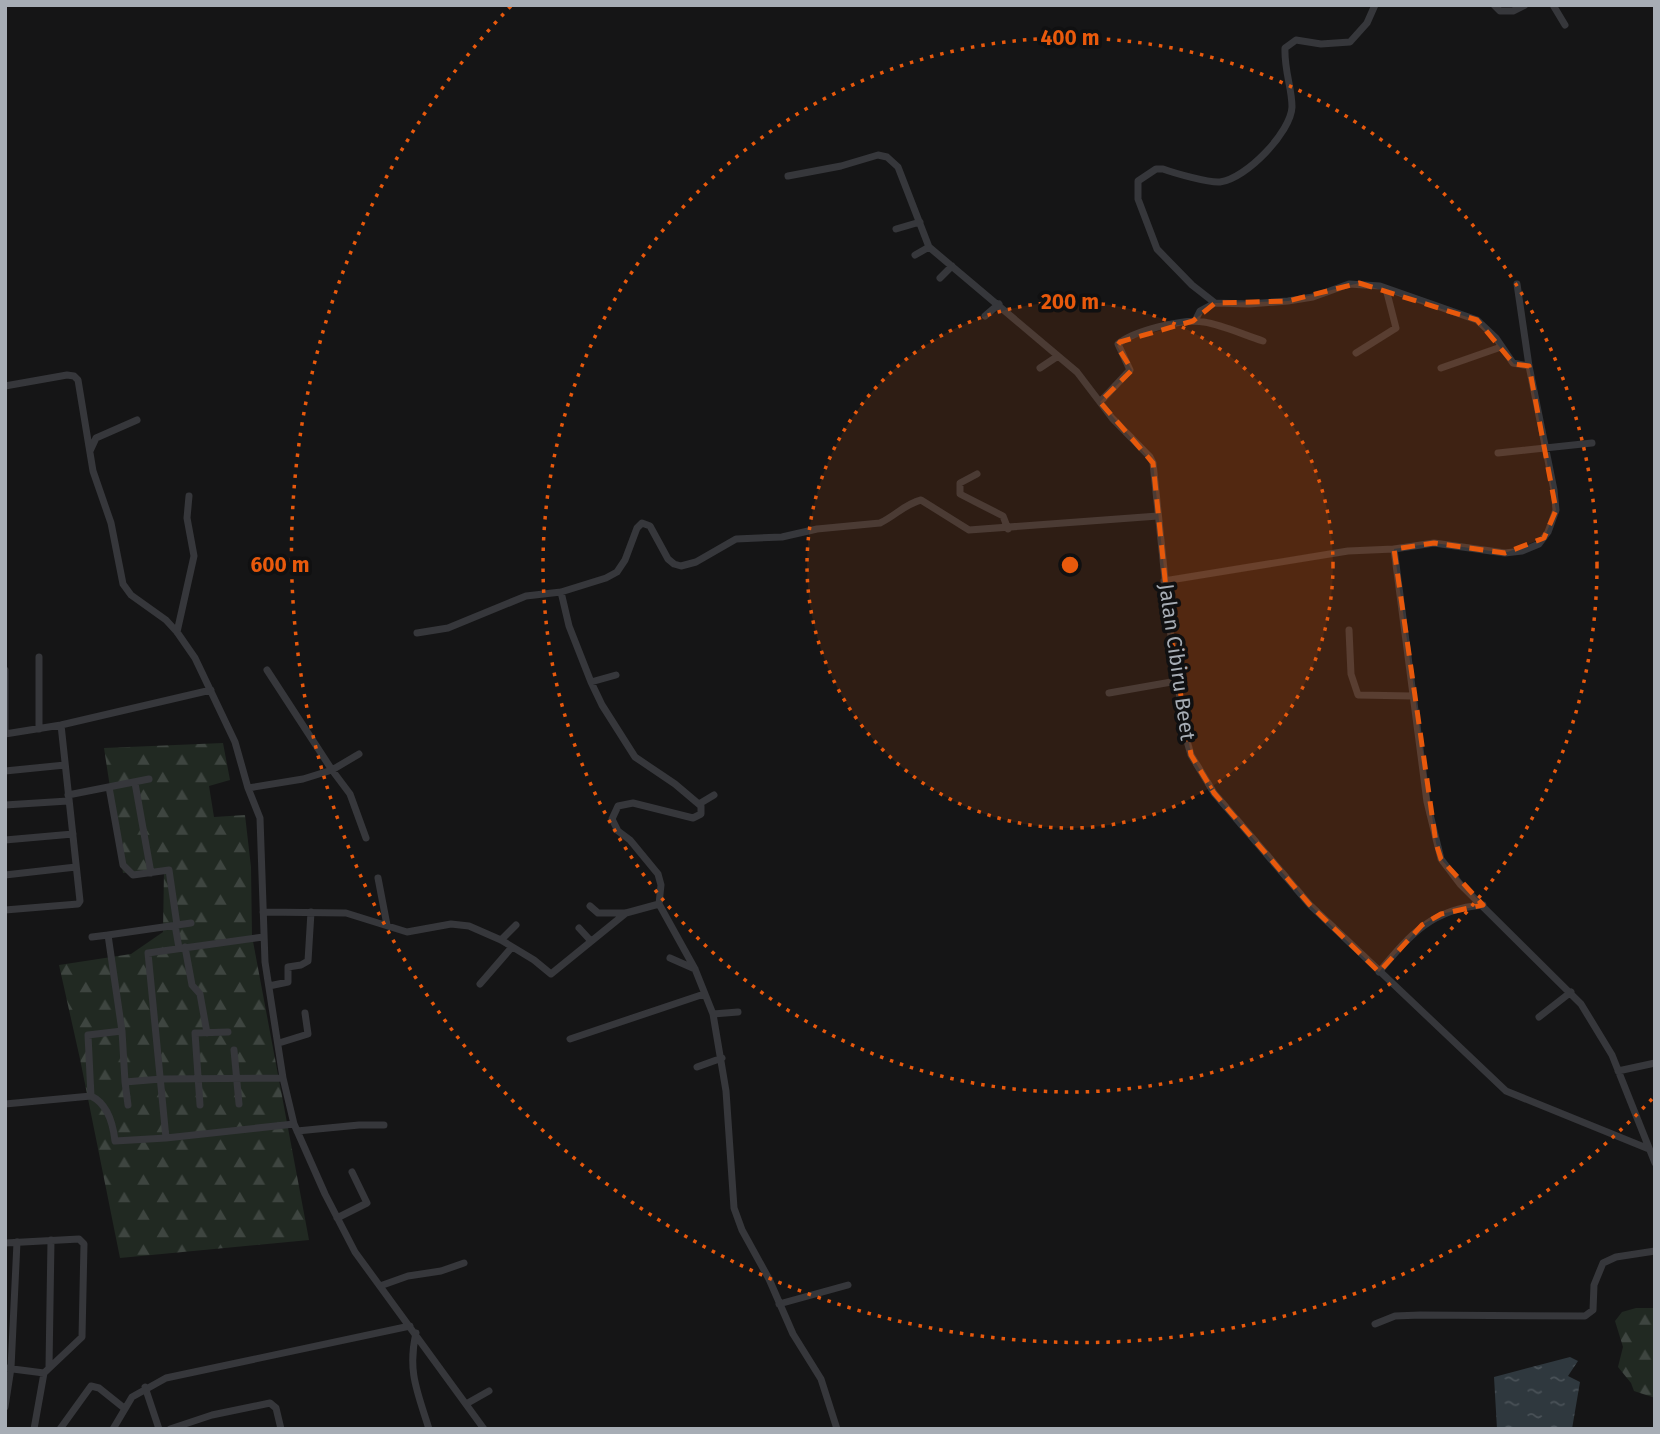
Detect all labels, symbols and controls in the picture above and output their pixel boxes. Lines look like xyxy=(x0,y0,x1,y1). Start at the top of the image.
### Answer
text: 400 m xyxy=(1040,25,1100,51)
text: 200 m xyxy=(1041,289,1099,315)
text: 600 m xyxy=(250,552,310,578)
centre of rings xyxy=(1058,553,1082,577)
street label: Jalan Cibiru Beet xyxy=(1153,582,1201,743)

